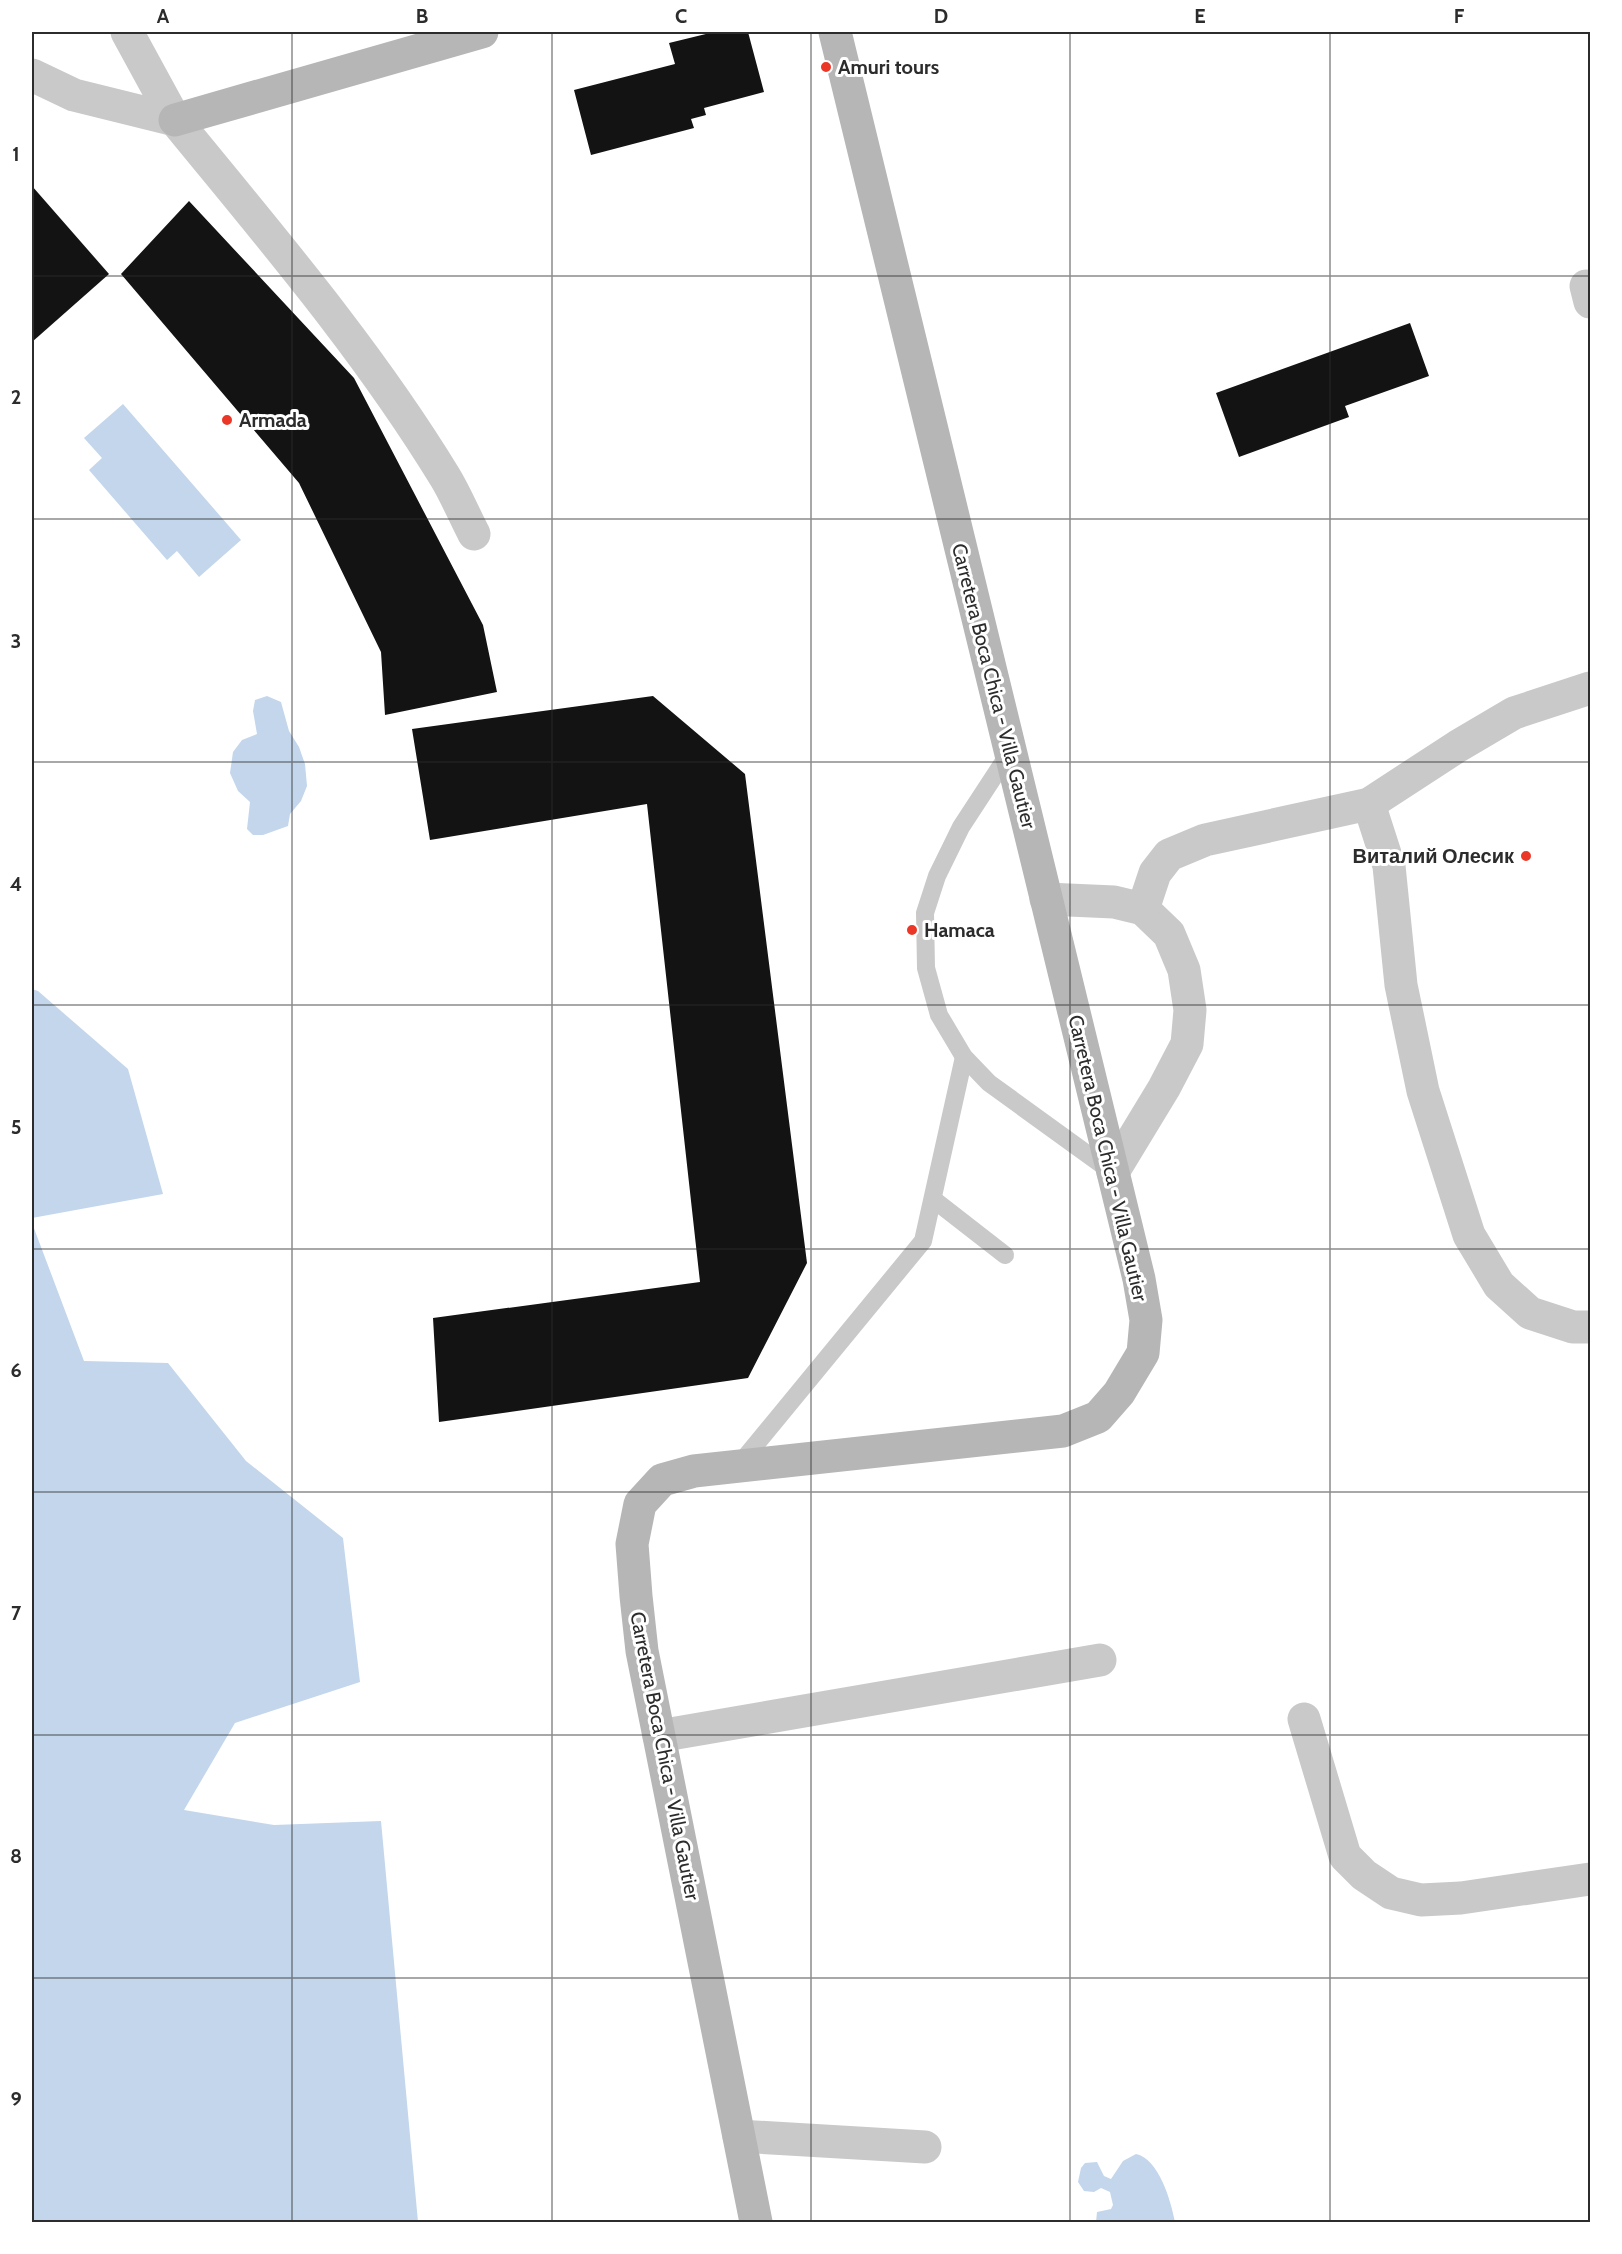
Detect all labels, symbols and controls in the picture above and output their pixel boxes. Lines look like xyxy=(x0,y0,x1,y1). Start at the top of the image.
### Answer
text: A xyxy=(157,4,170,28)
text: B xyxy=(416,4,428,28)
text: C xyxy=(675,4,687,28)
text: D xyxy=(934,4,948,28)
text: E xyxy=(1194,4,1206,28)
text: F xyxy=(1454,4,1465,28)
place label: Amuri tours xyxy=(838,55,939,79)
marker: Amuri tours xyxy=(819,60,833,74)
text: 1 xyxy=(12,142,20,166)
text: 2 xyxy=(11,385,21,409)
place label: Armada xyxy=(239,408,307,432)
marker: Armada xyxy=(220,413,234,427)
street label: Carretera Boca Chica - Villa Gautier xyxy=(947,541,1041,832)
text: 3 xyxy=(11,629,21,653)
place label: Виталий Олесик xyxy=(1353,844,1515,868)
marker: Виталий Олесик xyxy=(1519,849,1533,863)
text: 4 xyxy=(10,872,22,896)
place label: Hamaca xyxy=(924,918,995,942)
marker: Hamaca xyxy=(905,923,919,937)
street label: Carretera Boca Chica - Villa Gautier xyxy=(1063,1012,1153,1304)
text: 5 xyxy=(11,1115,21,1139)
text: 6 xyxy=(10,1358,22,1382)
text: 7 xyxy=(11,1601,22,1625)
street label: Carretera Boca Chica - Villa Gautier xyxy=(625,1610,705,1903)
text: 8 xyxy=(10,1844,22,1868)
text: 9 xyxy=(10,2087,22,2111)

